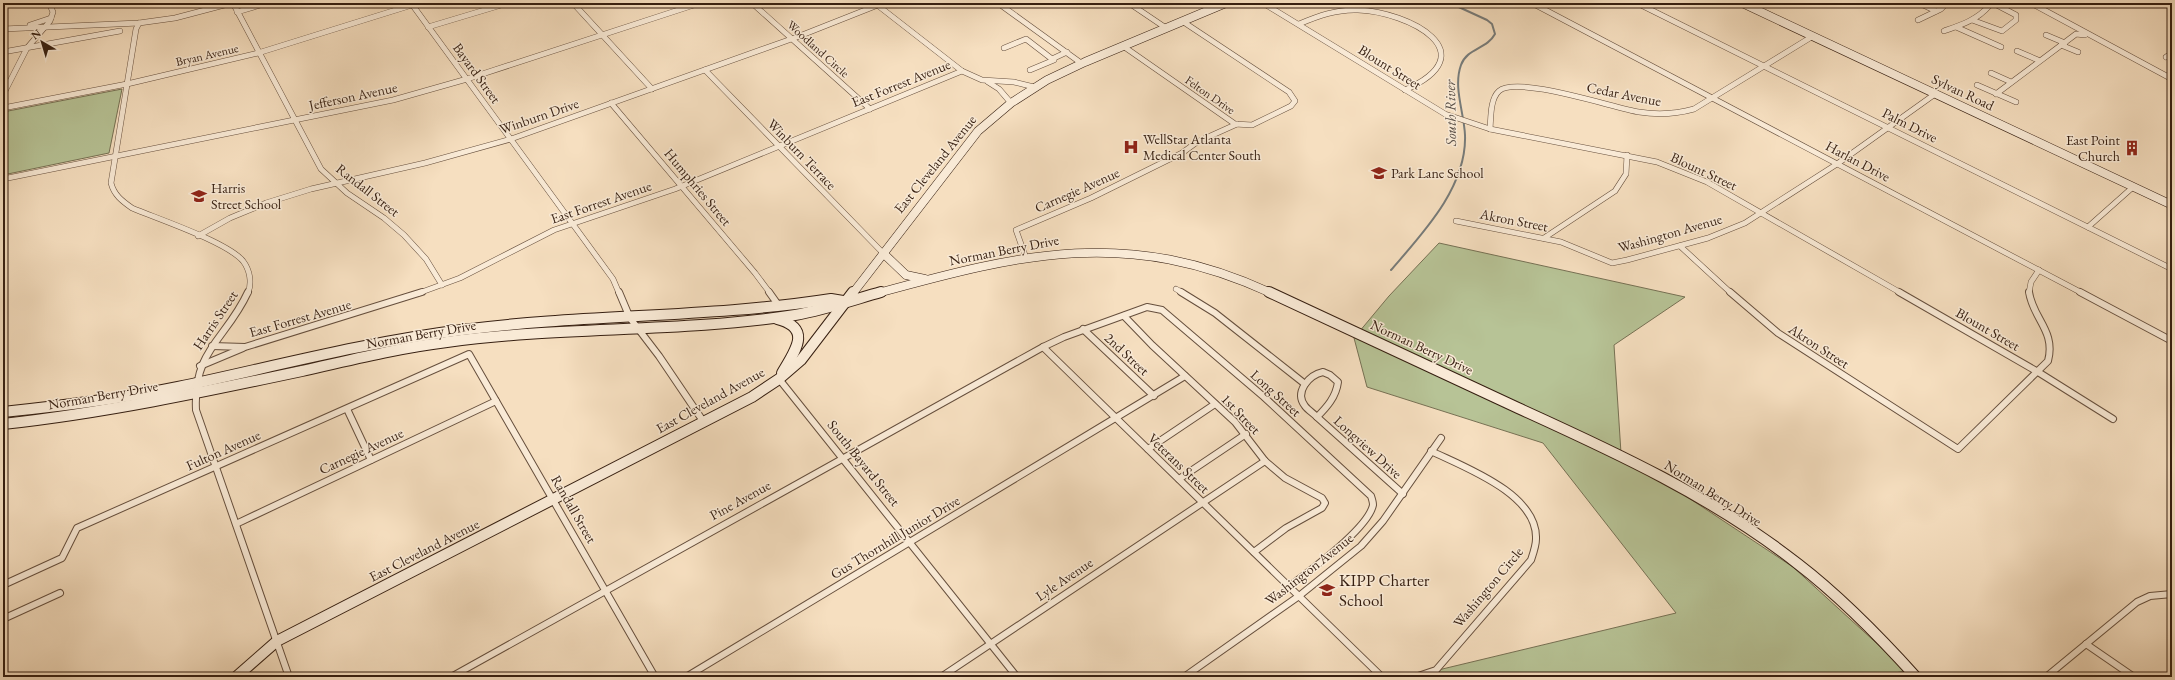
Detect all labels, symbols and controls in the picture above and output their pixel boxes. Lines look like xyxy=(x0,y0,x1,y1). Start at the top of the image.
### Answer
street label: Woodland Circle xyxy=(784,17,853,81)
north arrow xyxy=(22,22,62,62)
text: N xyxy=(28,26,44,42)
street label: Bayard Street xyxy=(449,39,505,107)
street label: Bryan Avenue xyxy=(174,40,240,70)
street label: Blount Street xyxy=(1355,40,1425,94)
street label: East Forrest Avenue xyxy=(849,55,954,111)
street label: Sylvan Road xyxy=(1929,70,1998,115)
street label: Felton Drive xyxy=(1182,72,1238,118)
street label: Jefferson Avenue xyxy=(306,78,399,114)
water label: South River xyxy=(1440,78,1460,147)
street label: Cedar Avenue xyxy=(1585,78,1663,110)
street label: Winburn Drive xyxy=(497,94,582,138)
street label: Palm Drive xyxy=(1879,103,1941,147)
street label: East Cleveland Avenue xyxy=(890,111,980,217)
street label: Winburn Terrace xyxy=(764,115,841,194)
place label: WellStar Atlanta Medical Center South xyxy=(1143,130,1261,164)
place label: East Point Church xyxy=(2066,131,2121,165)
street label: Harlan Drive xyxy=(1823,136,1894,186)
hospital icon: WellStar Atlanta Medical Center South xyxy=(1122,138,1140,156)
building icon: East Point Church xyxy=(2123,139,2141,157)
street label: Humphries Street xyxy=(660,145,736,230)
street label: Blount Street xyxy=(1668,148,1741,194)
street label: Randall Street xyxy=(333,160,404,221)
street label: Carnegie Avenue xyxy=(1032,163,1123,217)
school or university icon: Park Lane School xyxy=(1370,164,1388,182)
place label: Park Lane School xyxy=(1391,164,1484,182)
street label: East Forrest Avenue xyxy=(548,176,654,228)
place label: Harris Street School xyxy=(211,179,282,213)
school or university icon: Harris Street School xyxy=(190,187,208,205)
street label: Akron Street xyxy=(1478,204,1550,236)
street label: Washington Avenue xyxy=(1616,209,1725,256)
street label: Norman Berry Drive xyxy=(948,230,1061,269)
street label: Harris Street xyxy=(189,286,242,353)
street label: East Forrest Avenue xyxy=(247,295,354,341)
street label: Blount Street xyxy=(1953,303,2024,355)
street label: Norman Berry Drive xyxy=(365,315,478,353)
street label: Norman Berry Drive xyxy=(1368,315,1477,379)
street label: Akron Street xyxy=(1784,319,1853,373)
street label: 2nd Street xyxy=(1101,329,1154,380)
street label: East Cleveland Avenue xyxy=(653,362,768,437)
street label: Long Street xyxy=(1247,366,1306,421)
street label: Norman Berry Drive xyxy=(47,376,160,414)
street label: 1st Street xyxy=(1217,390,1265,438)
street label: Longview Drive xyxy=(1330,412,1406,483)
street label: South Bayard Street xyxy=(824,416,905,510)
street label: Carnegie Avenue xyxy=(316,423,407,478)
street label: Fulton Avenue xyxy=(183,425,264,474)
street label: Veterans Street xyxy=(1144,429,1214,497)
street label: Norman Berry Drive xyxy=(1661,456,1765,530)
street label: Randall Street xyxy=(547,472,601,547)
street label: Pine Avenue xyxy=(706,476,774,524)
street label: Gus Thornhill Junior Drive xyxy=(827,491,963,583)
street label: East Cleveland Avenue xyxy=(366,514,483,586)
street label: Washington Avenue xyxy=(1261,529,1357,609)
street label: Washington Circle xyxy=(1449,543,1527,631)
street label: Lyle Avenue xyxy=(1032,553,1097,605)
place label: KIPP Charter School xyxy=(1339,569,1430,611)
school or university icon: KIPP Charter School xyxy=(1318,581,1336,599)

